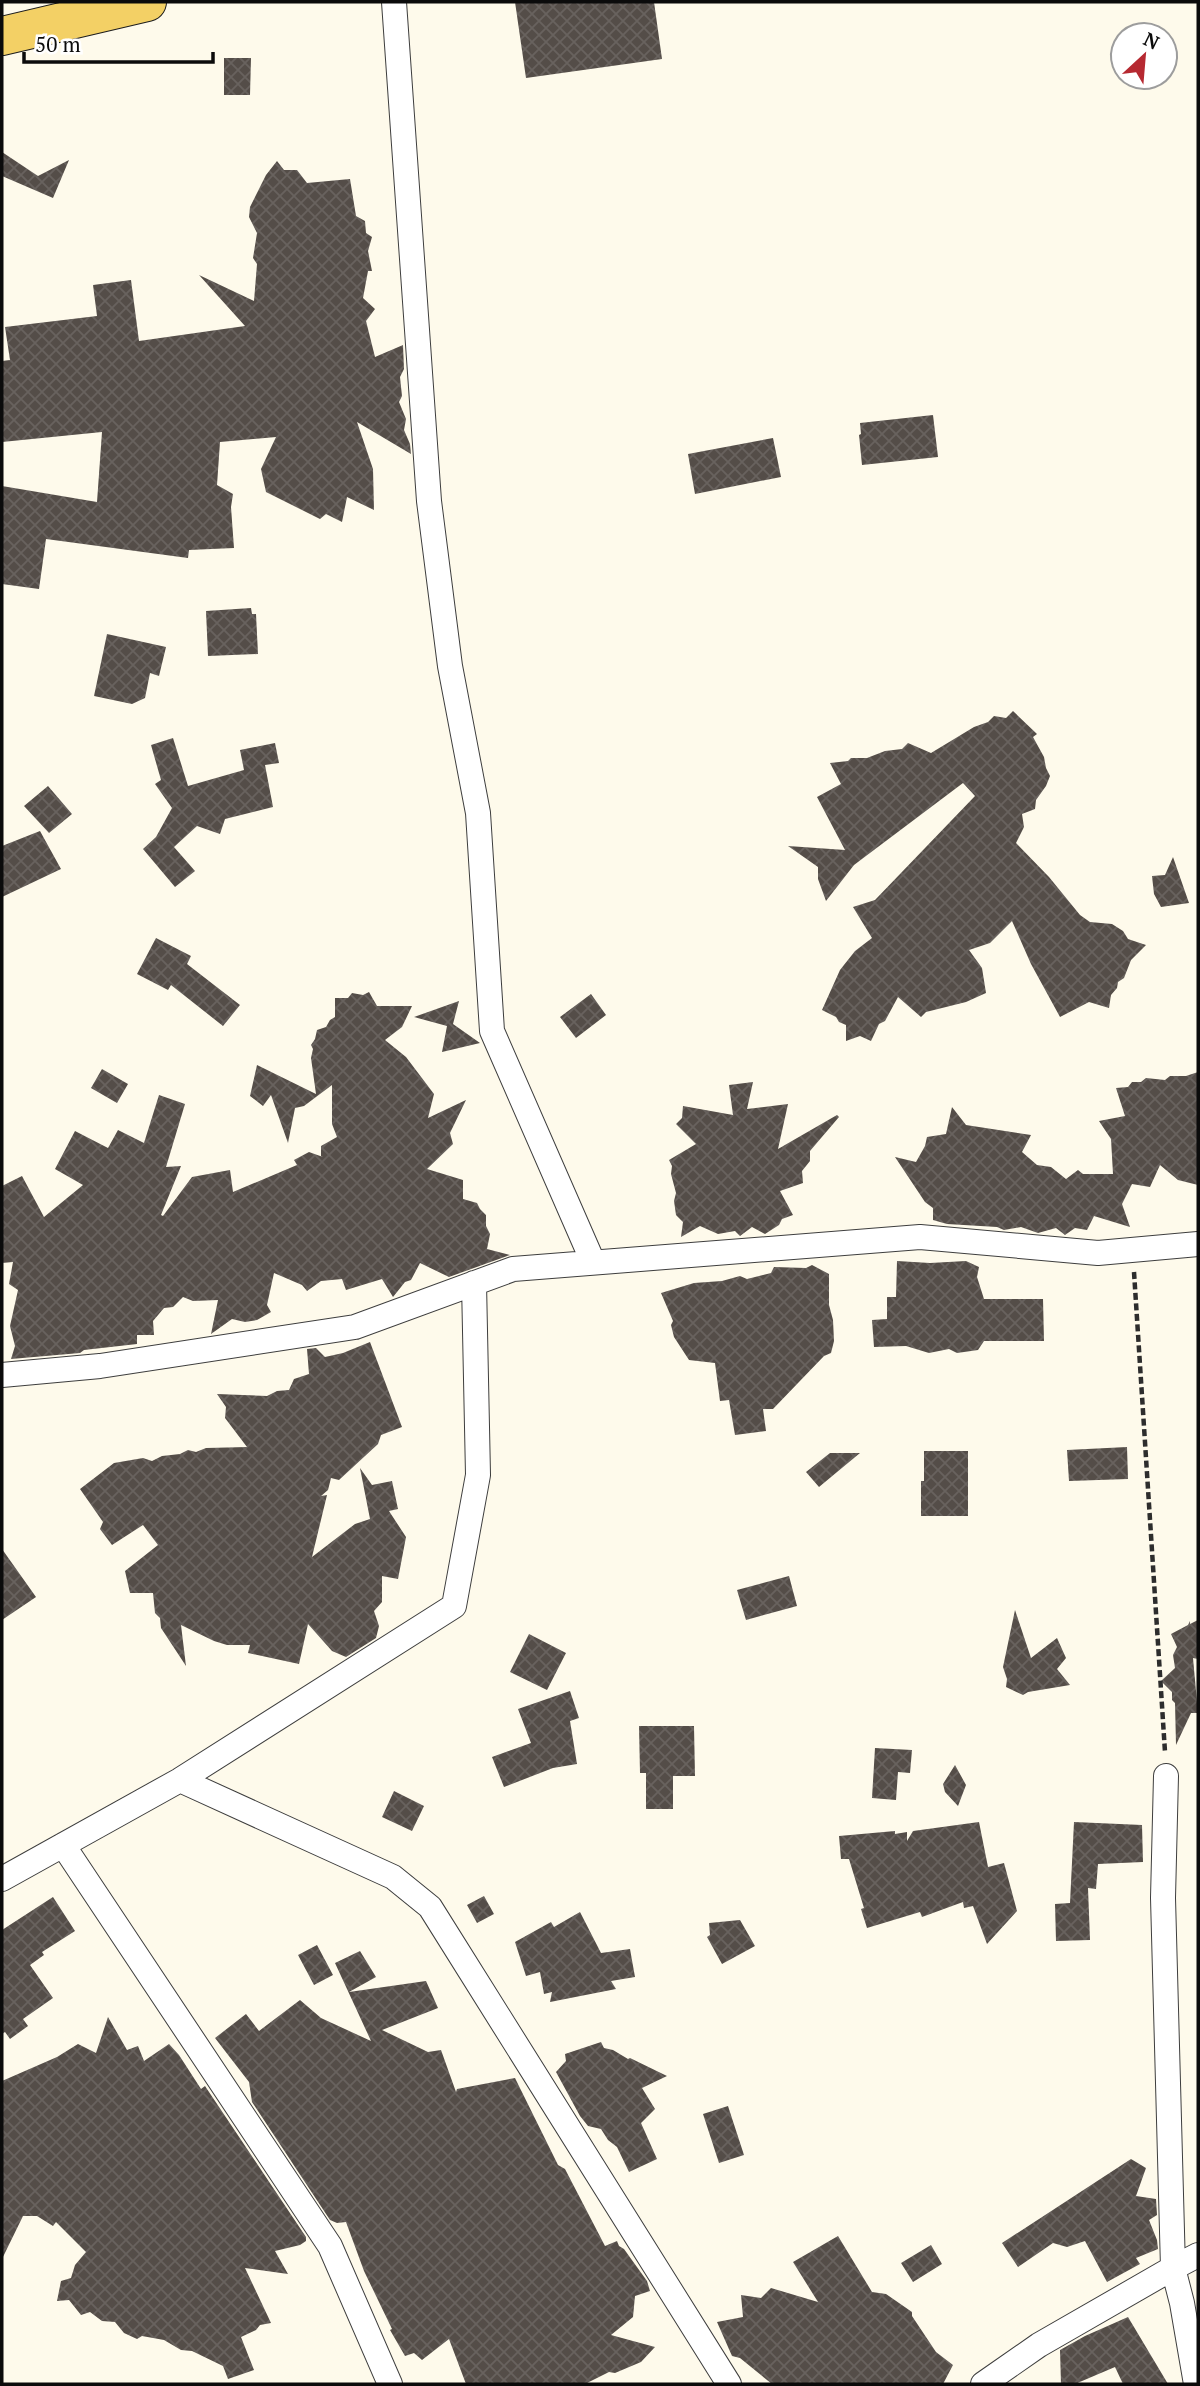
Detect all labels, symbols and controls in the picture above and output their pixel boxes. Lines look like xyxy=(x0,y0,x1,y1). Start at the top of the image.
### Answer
scale bar xyxy=(24,21,214,65)
north arrow xyxy=(1109,21,1179,91)
text: N xyxy=(1140,26,1164,55)
text: 50 m xyxy=(35,30,81,58)

